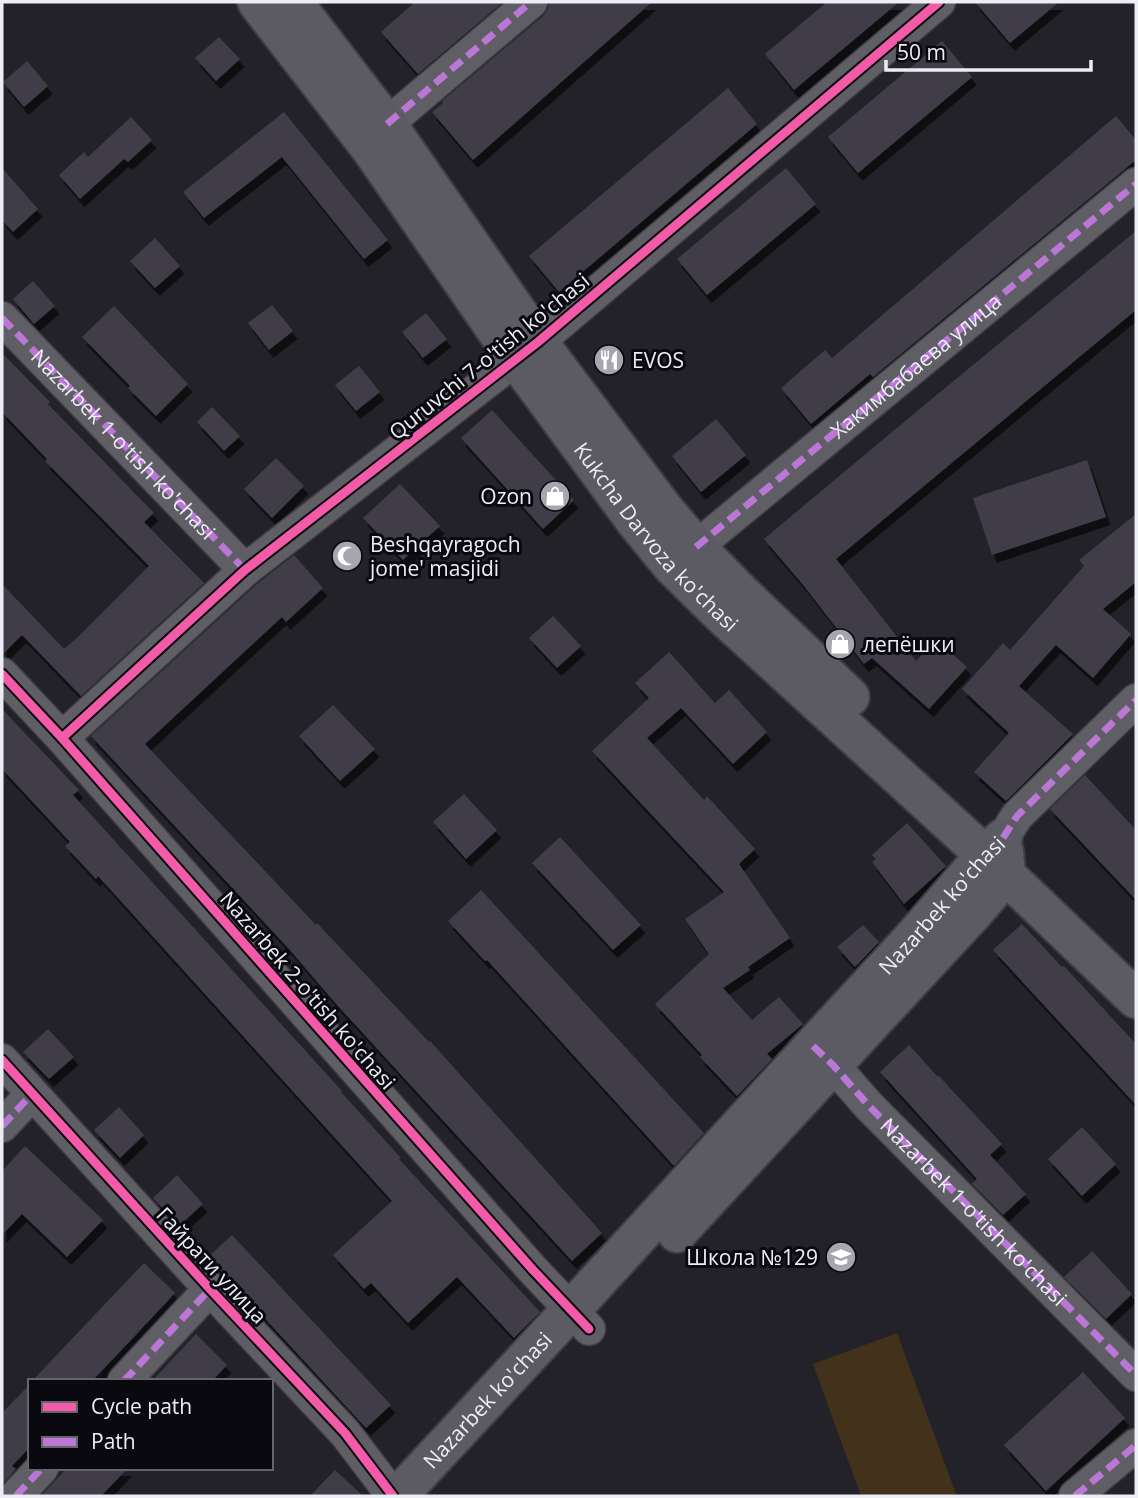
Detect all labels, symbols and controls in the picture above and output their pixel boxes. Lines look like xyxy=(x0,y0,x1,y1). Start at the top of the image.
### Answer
scale bar xyxy=(886,28,1091,72)
text: 50 m xyxy=(897,38,946,66)
street label: Quruvchi 7-o'tish ko'chasi xyxy=(383,266,595,446)
street label: Хакимбабаева улица xyxy=(825,287,1007,444)
street label: Nazarbek 1-o'tish ko'chasi xyxy=(25,343,222,545)
restaurant icon: EVOS xyxy=(592,343,626,377)
place label: EVOS xyxy=(632,346,684,374)
street label: Kukcha Darvoza ko'chasi xyxy=(568,436,745,637)
shop icon: Ozon xyxy=(538,479,572,513)
place label: Ozon xyxy=(480,482,532,510)
place label: Beshqayragoch jome' masjidi xyxy=(368,530,521,582)
mosque icon: Beshqayragoch jome' masjidi xyxy=(330,539,364,573)
shop icon: лепёшки xyxy=(823,627,857,661)
place label: лепёшки xyxy=(863,630,955,658)
street label: Nazarbek ko'chasi xyxy=(872,830,1011,980)
street label: Nazarbek 2-o'tish ko'chasi xyxy=(214,885,402,1095)
street label: Nazarbek 1-o'tish ko'chasi xyxy=(874,1112,1073,1312)
street label: Гайрати улица xyxy=(151,1201,273,1329)
school or university icon: Школа №129 xyxy=(824,1240,858,1274)
place label: Школа №129 xyxy=(686,1243,818,1271)
street label: Nazarbek ko'chasi xyxy=(417,1326,558,1474)
legend xyxy=(28,1379,273,1470)
text: Cycle path xyxy=(91,1392,192,1420)
text: Path xyxy=(91,1427,136,1455)

